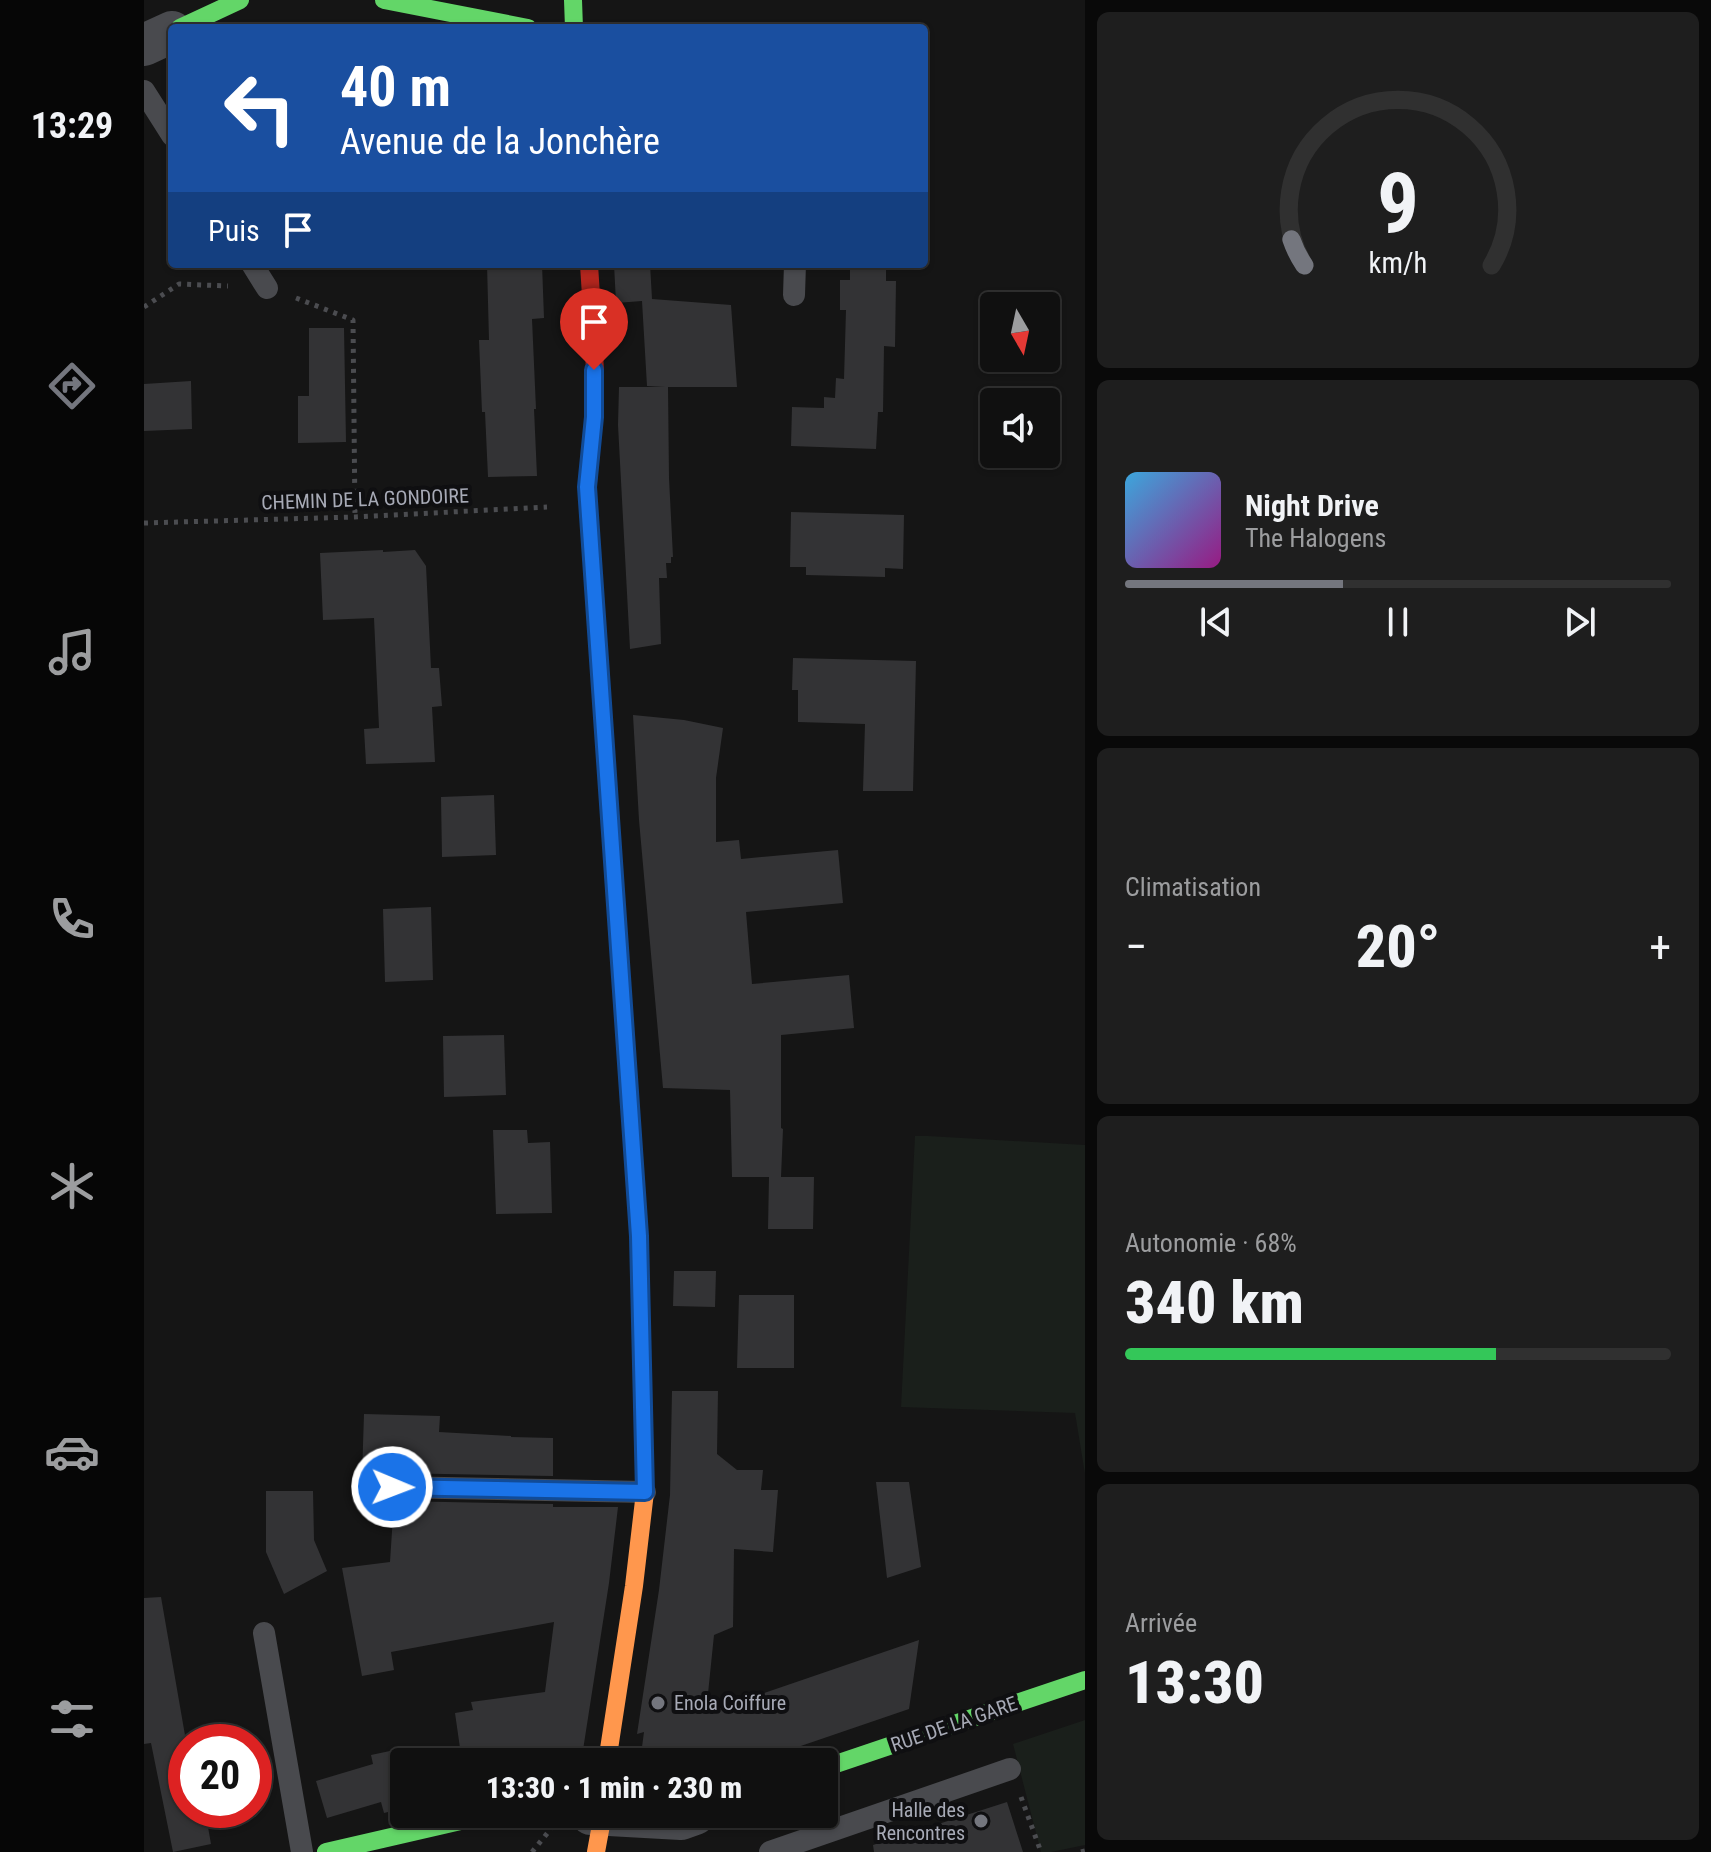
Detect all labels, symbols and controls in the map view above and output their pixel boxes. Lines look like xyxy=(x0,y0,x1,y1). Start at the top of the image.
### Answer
text: 40 m xyxy=(340,54,451,120)
icon: left xyxy=(208,56,312,160)
text: 13:29 xyxy=(31,105,113,147)
text: Avenue de la Jonchère xyxy=(340,121,660,163)
text: 9 xyxy=(1377,155,1419,252)
icon: arrive xyxy=(276,208,320,252)
text: Puis xyxy=(208,213,260,248)
text: km/h xyxy=(1369,246,1427,280)
pin xyxy=(560,288,628,370)
north arrow xyxy=(980,292,1060,372)
map controls xyxy=(980,292,1060,468)
icon: arrive xyxy=(572,300,616,344)
icon: directions xyxy=(44,358,100,414)
button: sound xyxy=(980,388,1060,468)
street label: CHEMIN DE LA GONDOIRE xyxy=(261,483,469,515)
text: Night Drive xyxy=(1245,488,1379,523)
text: The Halogens xyxy=(1245,523,1386,553)
icon: previous xyxy=(1194,600,1238,644)
icon: pause xyxy=(1376,600,1420,644)
icon: next xyxy=(1558,600,1602,644)
icon: music xyxy=(44,624,100,680)
text: Climatisation xyxy=(1125,872,1261,902)
icon: phone xyxy=(44,891,100,947)
text: 20° xyxy=(1356,911,1440,982)
text: − xyxy=(1125,921,1147,973)
text: + xyxy=(1649,921,1671,973)
icon: climate xyxy=(44,1158,100,1214)
text: Autonomie · 68% xyxy=(1125,1228,1297,1258)
text: 340 km xyxy=(1125,1267,1304,1338)
icon: car xyxy=(44,1424,100,1480)
position arrow xyxy=(350,1445,434,1529)
text: Arrivée xyxy=(1125,1608,1197,1638)
text: 13:30 xyxy=(1125,1647,1264,1718)
icon: filters xyxy=(44,1691,100,1747)
place label: Enola Coiffure xyxy=(674,1691,786,1715)
street label: RUE DE LA GARE xyxy=(888,1691,1020,1757)
marker: Enola Coiffure xyxy=(649,1694,667,1712)
speed limit sign: 20 xyxy=(168,1724,272,1828)
text: 13:30 · 1 min · 230 m xyxy=(486,1770,742,1805)
place label: Halle des Rencontres xyxy=(876,1798,965,1845)
marker: Halle des Rencontres xyxy=(972,1812,990,1830)

